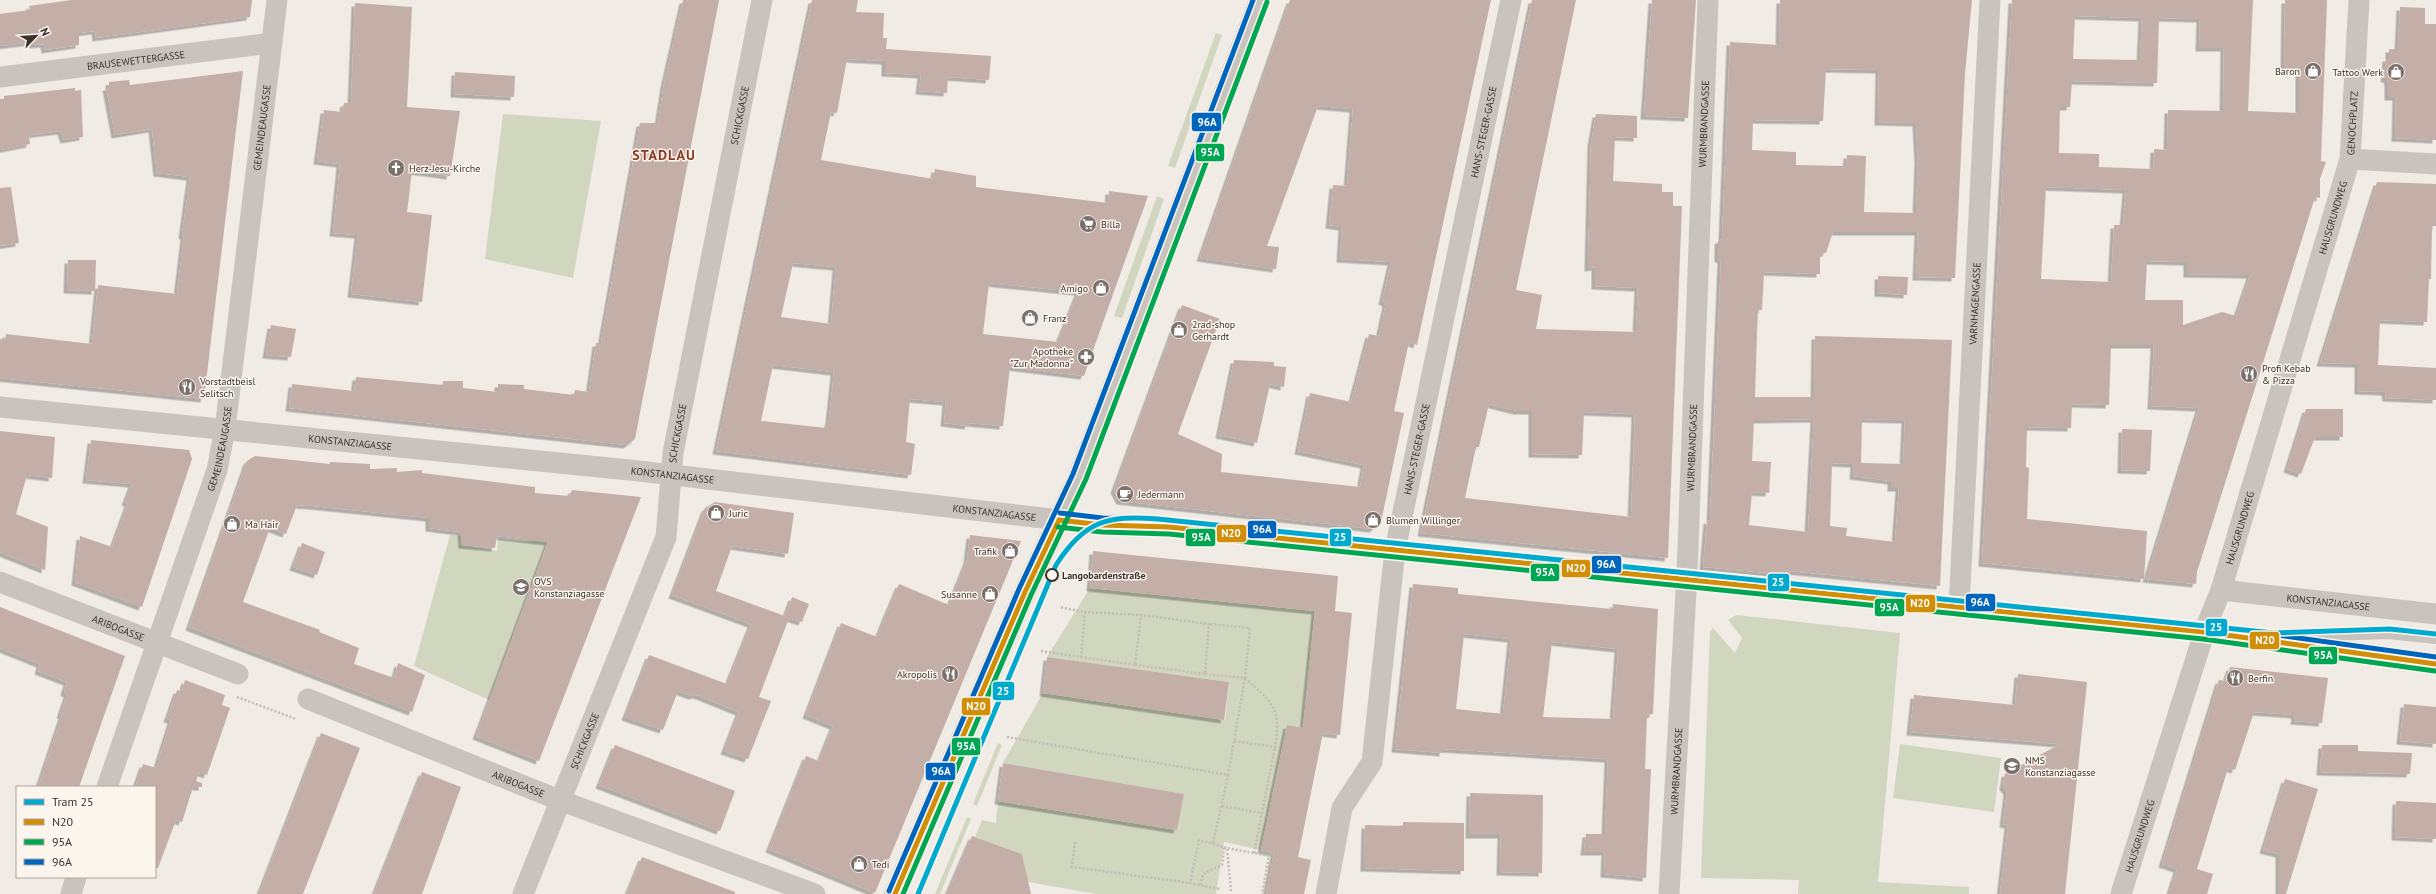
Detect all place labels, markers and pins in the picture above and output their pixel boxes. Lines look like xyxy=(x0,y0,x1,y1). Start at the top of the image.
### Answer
shop icon: Baron xyxy=(2303,61,2323,81)
shop icon: Tattoo Werk xyxy=(2386,62,2406,82)
place label: Baron xyxy=(2275,65,2300,78)
place label: Tattoo Werk xyxy=(2333,66,2383,79)
church icon: Herz-Jesu-Kirche xyxy=(386,158,406,178)
place label: Herz-Jesu-Kirche xyxy=(409,162,480,175)
supermarket icon: Billa xyxy=(1078,214,1098,234)
place label: Billa xyxy=(1101,218,1120,231)
shop icon: Amigo xyxy=(1091,278,1111,298)
place label: Amigo xyxy=(1061,282,1088,295)
shop icon: Franz xyxy=(1020,308,1040,328)
place label: Franz xyxy=(1043,312,1066,325)
place label: 2rad-shop Gerhardt xyxy=(1192,318,1235,343)
shop icon: 2rad-shop Gerhardt xyxy=(1169,320,1189,340)
place label: Apotheke "Zur Madonna" xyxy=(1010,345,1073,370)
pharmacy icon: Apotheke "Zur Madonna" xyxy=(1076,347,1096,367)
place label: Profi Kebab & Pizza xyxy=(2262,362,2311,387)
restaurant icon: Profi Kebab & Pizza xyxy=(2239,364,2259,384)
place label: Vorstadtbeisl Selitsch xyxy=(199,375,256,400)
restaurant icon: Vorstadtbeisl Selitsch xyxy=(177,377,197,397)
cafe icon: Jedermann xyxy=(1115,484,1135,504)
place label: Jedermann xyxy=(1137,488,1184,501)
shop icon: Juric xyxy=(706,503,726,523)
place label: Juric xyxy=(728,507,748,520)
shop icon: Blumen Willinger xyxy=(1363,510,1383,530)
shop icon: Ma Hair xyxy=(222,514,242,534)
place label: Blumen Willinger xyxy=(1386,514,1461,527)
place label: Ma Hair xyxy=(245,518,279,531)
shop icon: Trafik xyxy=(1000,541,1020,561)
place label: Trafik xyxy=(974,545,997,558)
marker: Langobardenstraße xyxy=(1045,568,1059,582)
place label: Langobardenstraße xyxy=(1062,569,1146,582)
place label: OVS Konstanziagasse xyxy=(534,575,604,600)
school or university icon: OVS Konstanziagasse xyxy=(511,577,531,597)
shop icon: Susanne xyxy=(980,584,1000,604)
place label: Susanne xyxy=(941,588,977,601)
restaurant icon: Akropolis xyxy=(940,664,960,684)
place label: Akropolis xyxy=(897,668,937,681)
restaurant icon: Berfin xyxy=(2225,668,2245,688)
place label: Berfin xyxy=(2248,672,2273,685)
place label: NMS Konstanziagasse xyxy=(2025,754,2095,779)
school or university icon: NMS Konstanziagasse xyxy=(2002,756,2022,776)
shop icon: Tedi xyxy=(849,854,869,874)
place label: Tedi xyxy=(872,858,889,871)

